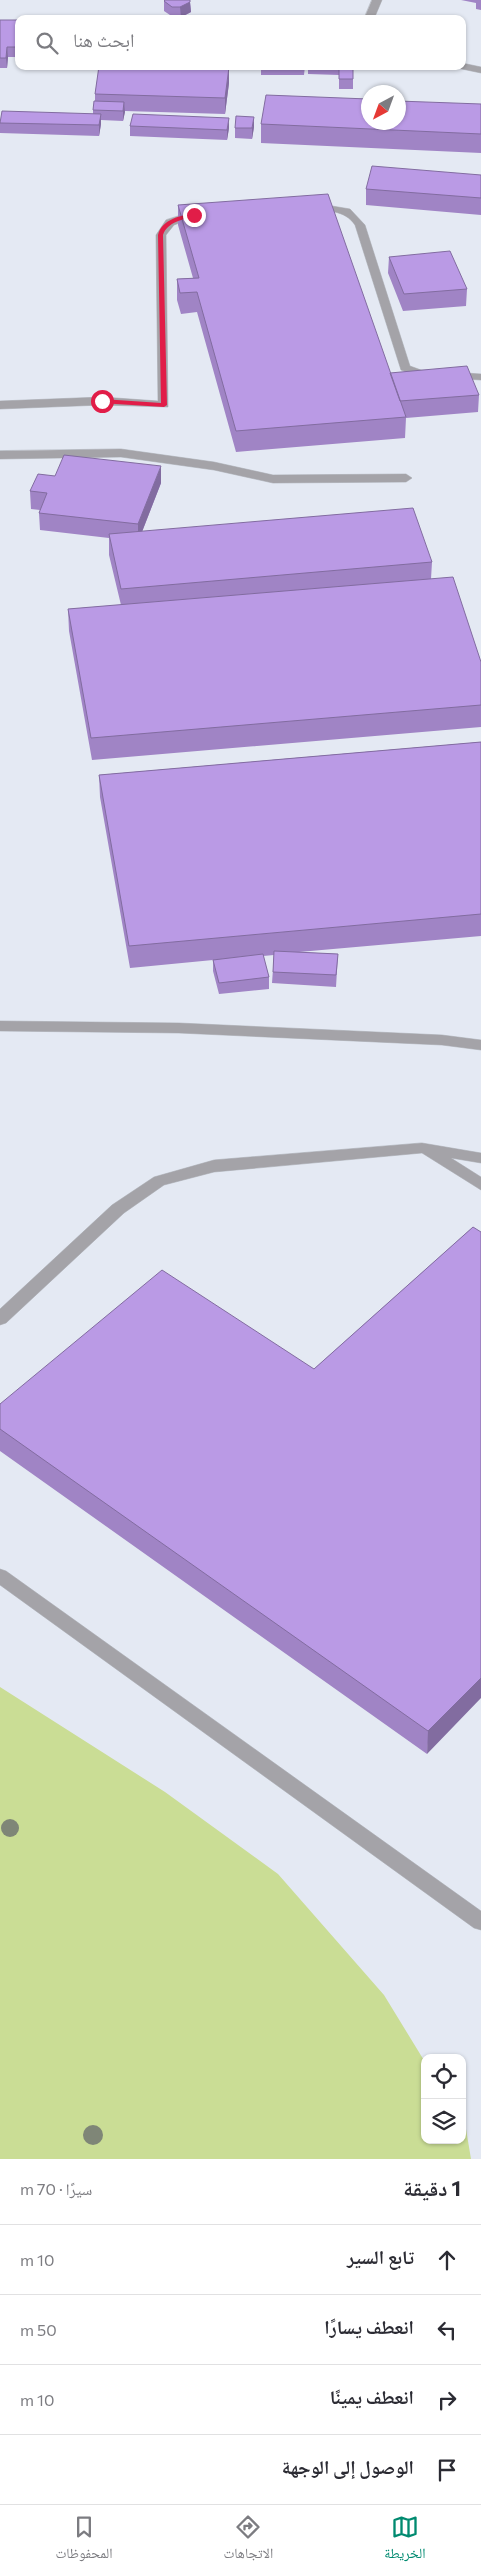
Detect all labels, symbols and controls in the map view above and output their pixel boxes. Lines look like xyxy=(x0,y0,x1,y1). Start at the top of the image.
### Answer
search box xyxy=(15,15,466,70)
text: ابحث هنا xyxy=(73,28,135,51)
icon: search xyxy=(33,29,61,57)
north arrow xyxy=(361,85,406,130)
route end xyxy=(183,204,206,227)
route start xyxy=(91,390,114,413)
map controls xyxy=(421,2054,466,2144)
button: locate xyxy=(421,2054,466,2099)
button: layers xyxy=(421,2099,466,2144)
text: 1 دقيقة xyxy=(403,2175,461,2200)
text: سيرًا · 70 m xyxy=(20,2179,92,2198)
text: تابع السير xyxy=(347,2245,414,2268)
icon: ahead xyxy=(433,2246,461,2274)
text: 10 m xyxy=(20,2250,54,2269)
text: انعطف يسارًا xyxy=(324,2315,414,2338)
icon: left xyxy=(433,2316,461,2344)
text: 50 m xyxy=(20,2320,57,2339)
text: انعطف يمينًا xyxy=(330,2385,414,2408)
icon: right xyxy=(433,2386,461,2414)
text: 10 m xyxy=(20,2390,54,2409)
text: الوصول إلى الوجهة xyxy=(282,2455,414,2478)
icon: arrive xyxy=(433,2456,461,2484)
tab: المحفوظات xyxy=(56,2513,112,2567)
tab: الاتجاهات xyxy=(224,2513,273,2567)
tab: الخريطة xyxy=(384,2513,425,2567)

